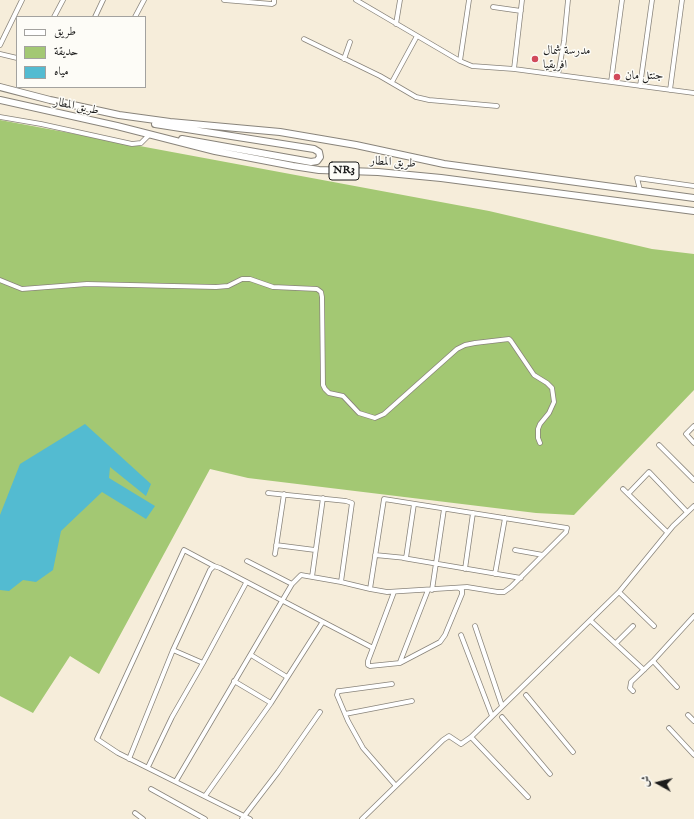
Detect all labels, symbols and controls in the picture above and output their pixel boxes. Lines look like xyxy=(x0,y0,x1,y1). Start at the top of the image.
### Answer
legend xyxy=(16,16,146,88)
text: طريق xyxy=(54,24,76,39)
text: حديقة xyxy=(54,44,78,59)
place label: مدرسة شمال افريقيا xyxy=(543,45,590,73)
marker: مدرسة شمال افريقيا xyxy=(530,54,540,64)
text: مياه xyxy=(54,64,69,79)
place label: جنتل مان xyxy=(625,70,663,84)
marker: جنتل مان xyxy=(612,72,622,82)
street label: طريق المطار xyxy=(52,95,100,119)
street label: طريق المطار xyxy=(370,154,416,172)
road number: NR3 xyxy=(329,162,359,180)
north arrow xyxy=(638,763,678,803)
text: ش xyxy=(638,775,654,788)

